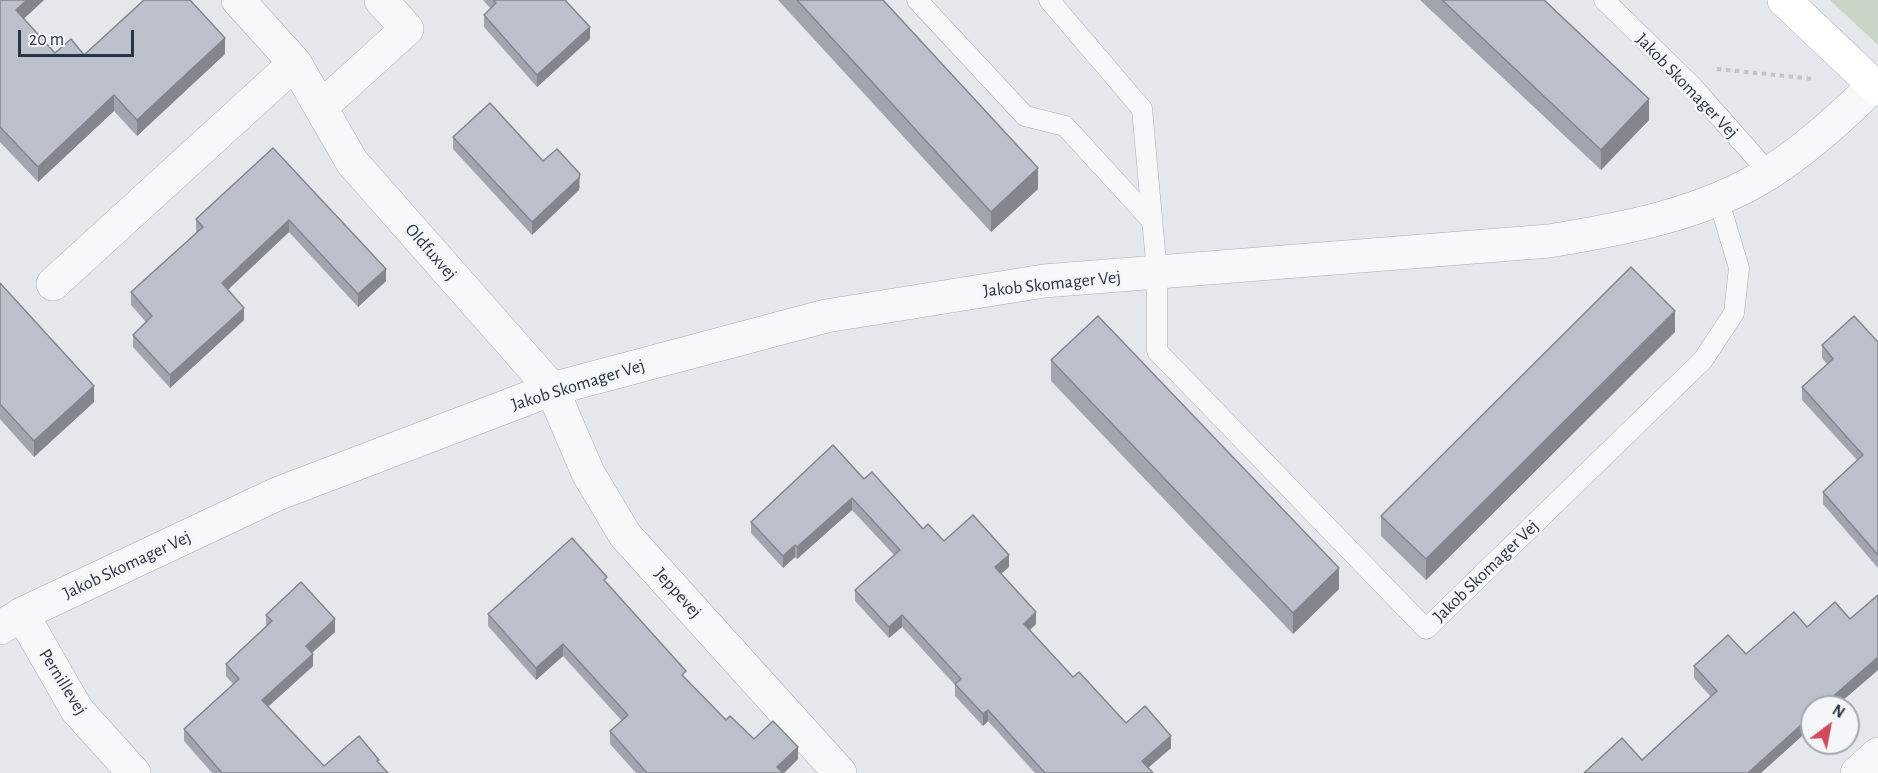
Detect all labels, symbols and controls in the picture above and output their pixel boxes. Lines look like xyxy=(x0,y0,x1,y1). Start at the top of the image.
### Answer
scale bar xyxy=(21,18,136,56)
street label: Jakob Skomager Vej xyxy=(1631,29,1743,143)
text: 20 m xyxy=(29,31,64,49)
street label: Oldfuxvej xyxy=(401,219,461,285)
street label: Jakob Skomager Vej xyxy=(982,266,1122,302)
street label: Jakob Skomager Vej xyxy=(509,354,647,416)
street label: Jakob Skomager Vej xyxy=(1429,515,1543,627)
street label: Jakob Skomager Vej xyxy=(60,526,194,604)
street label: Jeppevej xyxy=(650,563,706,623)
street label: Pernillevej xyxy=(34,645,92,719)
north arrow xyxy=(1800,695,1860,755)
text: N xyxy=(1830,702,1847,721)

